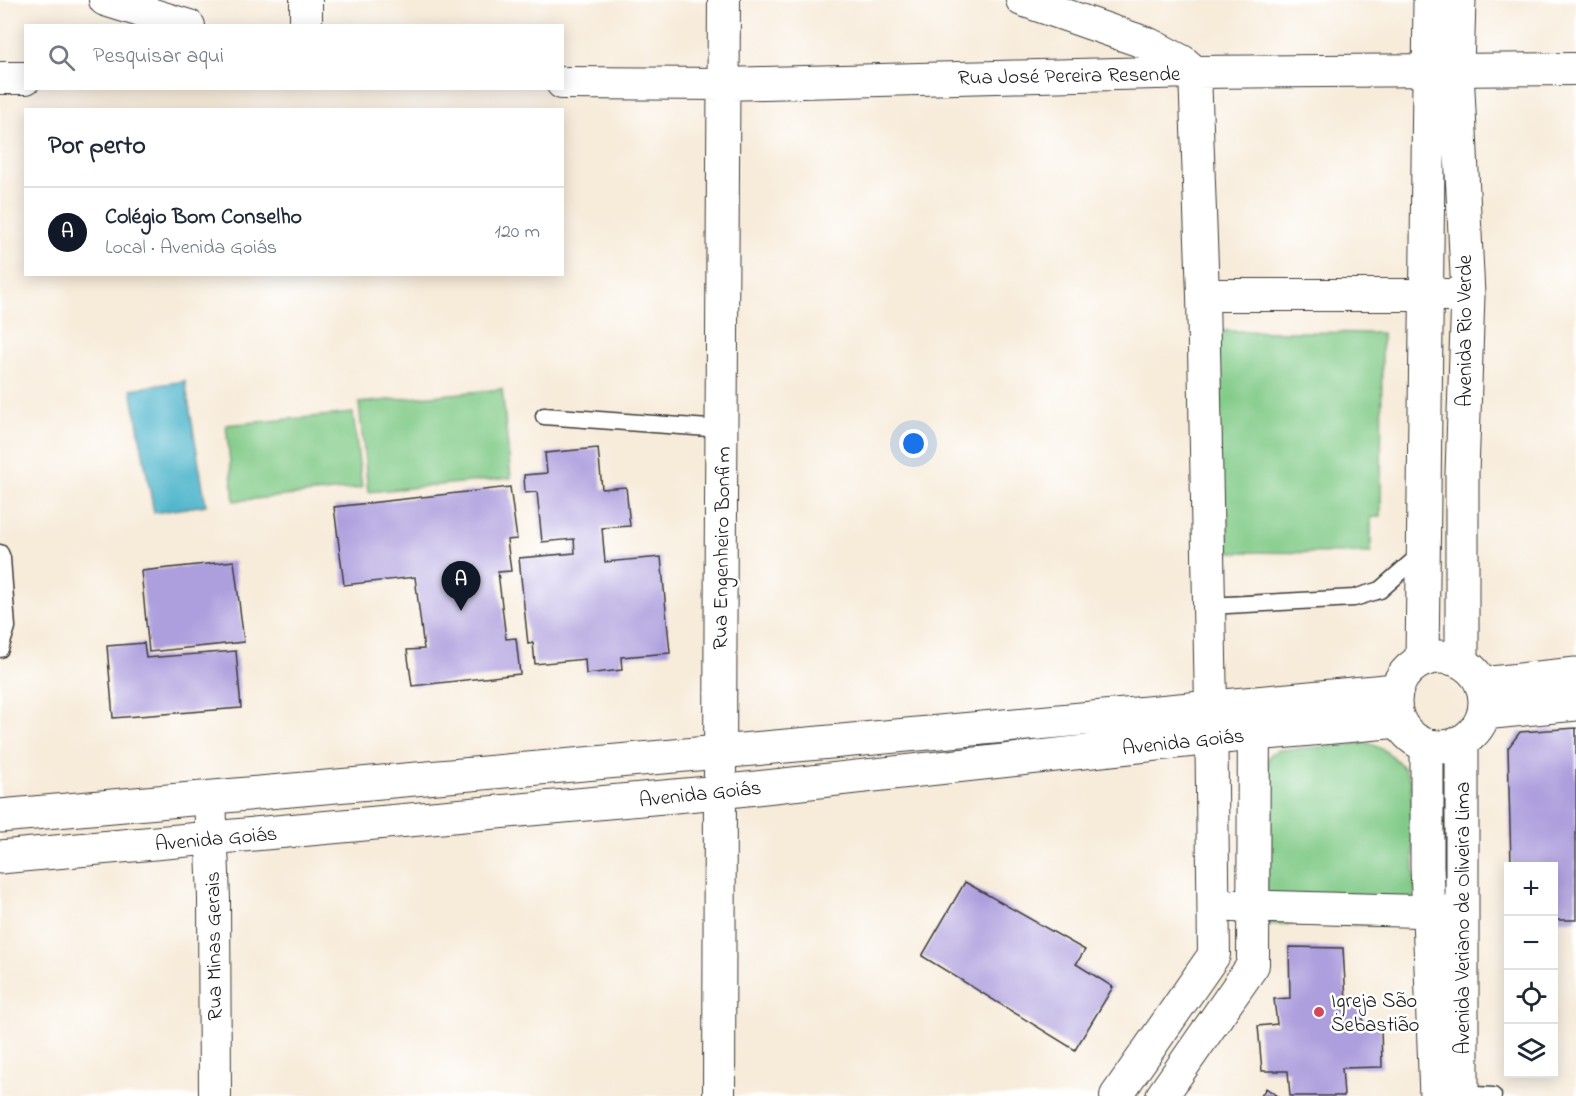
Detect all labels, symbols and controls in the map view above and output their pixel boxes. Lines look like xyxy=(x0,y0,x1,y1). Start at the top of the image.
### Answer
search box xyxy=(24,24,564,90)
icon: search xyxy=(45,41,78,74)
text: Pesquisar aqui xyxy=(93,41,224,73)
street label: Rua José Pereira Resende xyxy=(958,60,1181,94)
text: Por perto xyxy=(48,128,146,166)
text: Colégio Bom Conselho xyxy=(105,202,302,234)
text: A xyxy=(61,218,74,247)
text: 120 m xyxy=(495,218,540,247)
text: Local · Avenida Goiás xyxy=(105,234,277,263)
street label: Avenida Rio Verde xyxy=(1451,254,1481,407)
your location xyxy=(899,429,928,458)
street label: Rua Engenheiro Bonfim xyxy=(706,446,742,650)
pin: A xyxy=(442,562,480,611)
street label: Avenida Goiás xyxy=(1121,722,1246,764)
street label: Avenida Goiás xyxy=(638,774,763,816)
street label: Avenida Veriano de Oliveira Lima xyxy=(1449,782,1479,1054)
street label: Avenida Goiás xyxy=(154,820,279,860)
map controls xyxy=(1504,862,1558,1078)
button: + xyxy=(1504,862,1558,916)
street label: Rua Minas Gerais xyxy=(199,871,231,1021)
button: − xyxy=(1504,916,1558,970)
button: locate xyxy=(1504,970,1558,1024)
place label: Igreja São Sebastião xyxy=(1331,987,1419,1041)
marker: Igreja São Sebastião xyxy=(1312,1005,1326,1019)
button: layers xyxy=(1504,1024,1558,1078)

